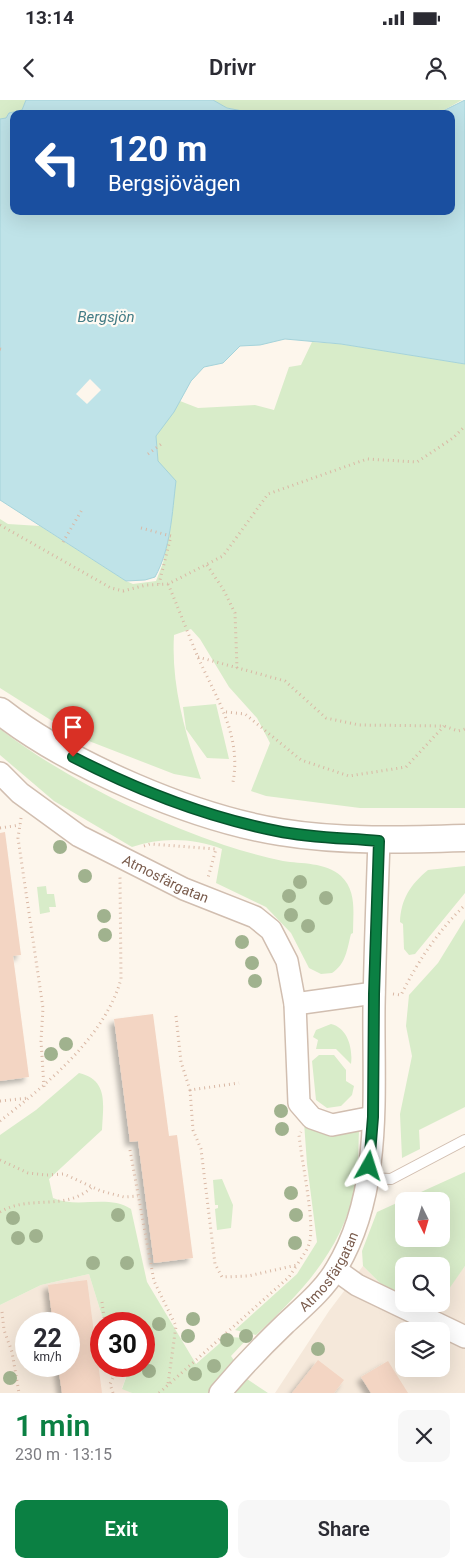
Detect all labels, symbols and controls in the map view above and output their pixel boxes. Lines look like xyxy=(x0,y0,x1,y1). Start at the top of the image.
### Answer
text: 13:14 xyxy=(25,6,74,29)
icon: back xyxy=(15,54,43,82)
icon: person xyxy=(422,54,450,82)
text: Drivr xyxy=(209,55,256,80)
text: 120 m xyxy=(108,129,207,170)
icon: left xyxy=(25,130,90,195)
text: Bergsjövägen xyxy=(108,171,241,196)
water label: Bergsjön xyxy=(77,308,135,326)
pin xyxy=(52,706,94,757)
icon: arrive xyxy=(59,713,87,741)
street label: Atmosfärgatan xyxy=(120,851,211,906)
position arrow xyxy=(342,1139,394,1191)
north arrow xyxy=(395,1192,450,1248)
map controls xyxy=(395,1192,450,1377)
street label: Atmosfärgatan xyxy=(296,1229,361,1315)
button: search xyxy=(395,1257,450,1312)
speed limit sign: 30 xyxy=(90,1312,155,1377)
button: layers xyxy=(395,1322,450,1377)
text: 22 xyxy=(33,1324,62,1353)
text: km/h xyxy=(33,1350,62,1364)
text: 1 min xyxy=(15,1408,90,1443)
button: close xyxy=(398,1410,450,1462)
text: 230 m · 13:15 xyxy=(15,1445,112,1464)
button: Exit xyxy=(15,1500,228,1558)
button: Share xyxy=(238,1500,450,1558)

